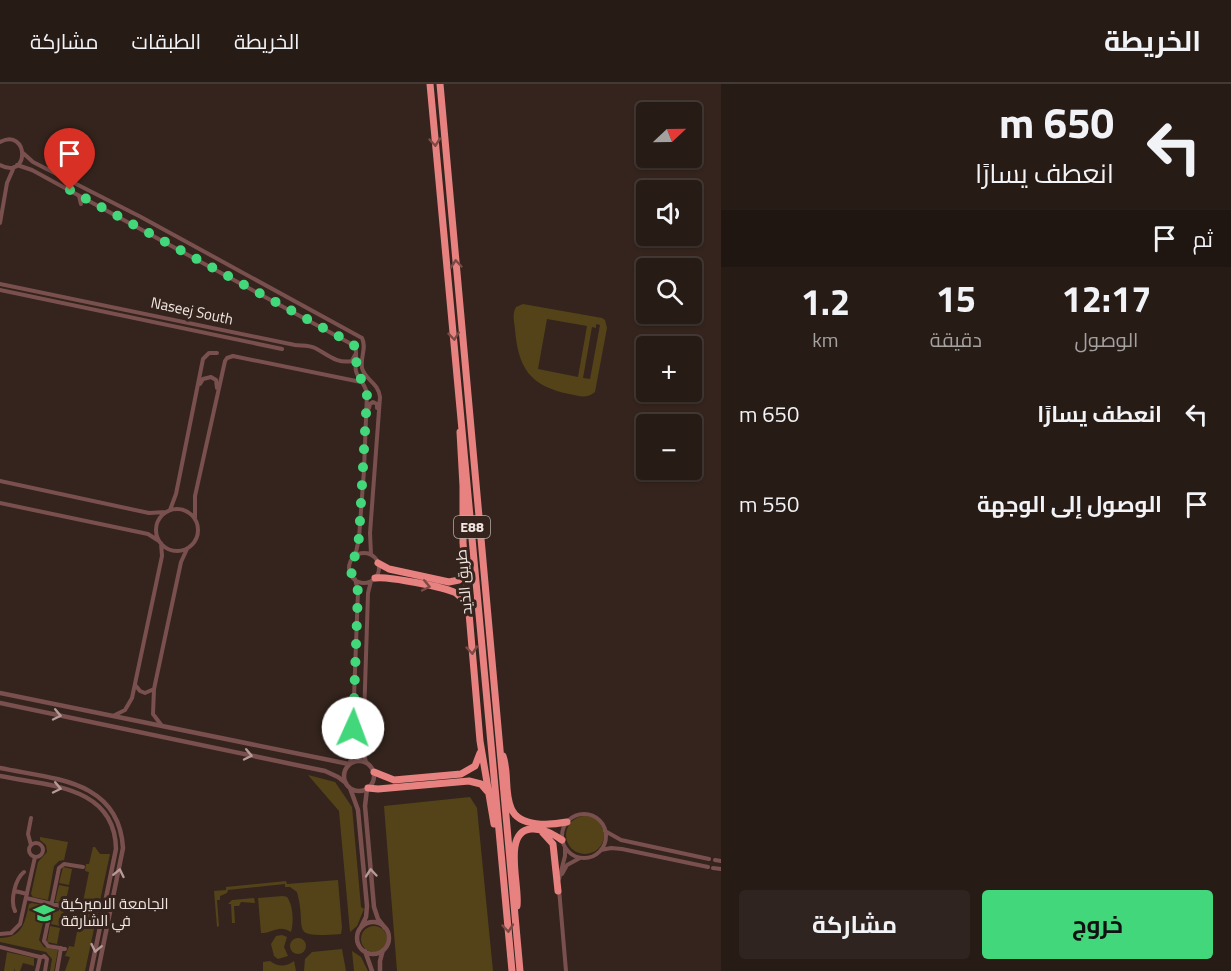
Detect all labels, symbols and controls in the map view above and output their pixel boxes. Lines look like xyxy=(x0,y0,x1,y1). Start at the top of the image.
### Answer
text: الخريطة xyxy=(1104,19,1201,62)
text: مشاركة xyxy=(30,25,99,57)
text: الطبقات xyxy=(132,25,201,57)
text: الخريطة xyxy=(234,25,300,57)
text: 650 m xyxy=(999,90,1114,154)
north arrow xyxy=(636,102,702,168)
map controls xyxy=(636,102,702,480)
icon: left xyxy=(1135,108,1213,186)
pin xyxy=(44,128,95,190)
icon: arrive xyxy=(53,137,86,170)
one-way arrow xyxy=(429,138,442,147)
text: انعطف يسارًا xyxy=(975,152,1114,193)
button: sound xyxy=(636,180,702,246)
icon: arrive xyxy=(1148,222,1181,255)
text: ثم xyxy=(1193,222,1213,256)
button: search xyxy=(636,258,702,324)
one-way arrow xyxy=(450,260,463,269)
text: 15 xyxy=(936,271,976,326)
text: 12:17 xyxy=(1062,271,1151,326)
text: 1.2 xyxy=(801,274,850,329)
street label: Naseej South xyxy=(149,291,235,330)
text: km xyxy=(812,324,839,355)
text: دقيقة xyxy=(930,324,982,355)
text: الوصول xyxy=(1075,324,1138,355)
one-way arrow xyxy=(447,332,460,341)
button: + xyxy=(636,336,702,402)
text: 650 m xyxy=(739,397,799,431)
text: انعطف يسارًا xyxy=(1037,397,1162,431)
icon: left xyxy=(1180,398,1213,431)
button: − xyxy=(636,414,702,480)
text: 550 m xyxy=(739,487,799,521)
text: الوصول إلى الوجهة xyxy=(977,487,1162,521)
icon: arrive xyxy=(1180,488,1213,521)
road number: E88 xyxy=(454,516,490,538)
street label: طريق الذيد xyxy=(449,548,478,616)
one-way arrow xyxy=(421,579,431,592)
one-way arrow xyxy=(465,645,478,654)
position arrow xyxy=(321,696,385,760)
one-way arrow xyxy=(52,708,62,721)
one-way arrow xyxy=(243,748,253,761)
one-way arrow xyxy=(52,781,62,794)
one-way arrow xyxy=(112,868,125,878)
one-way arrow xyxy=(365,869,378,878)
button: مشاركة xyxy=(739,890,970,959)
button: خروج xyxy=(982,890,1213,959)
place label: الجامعة الاميركية في الشارقة xyxy=(61,892,168,933)
school or university icon: الجامعة الاميركية في الشارقة xyxy=(32,901,56,925)
one-way arrow xyxy=(501,923,514,932)
one-way arrow xyxy=(90,942,103,952)

